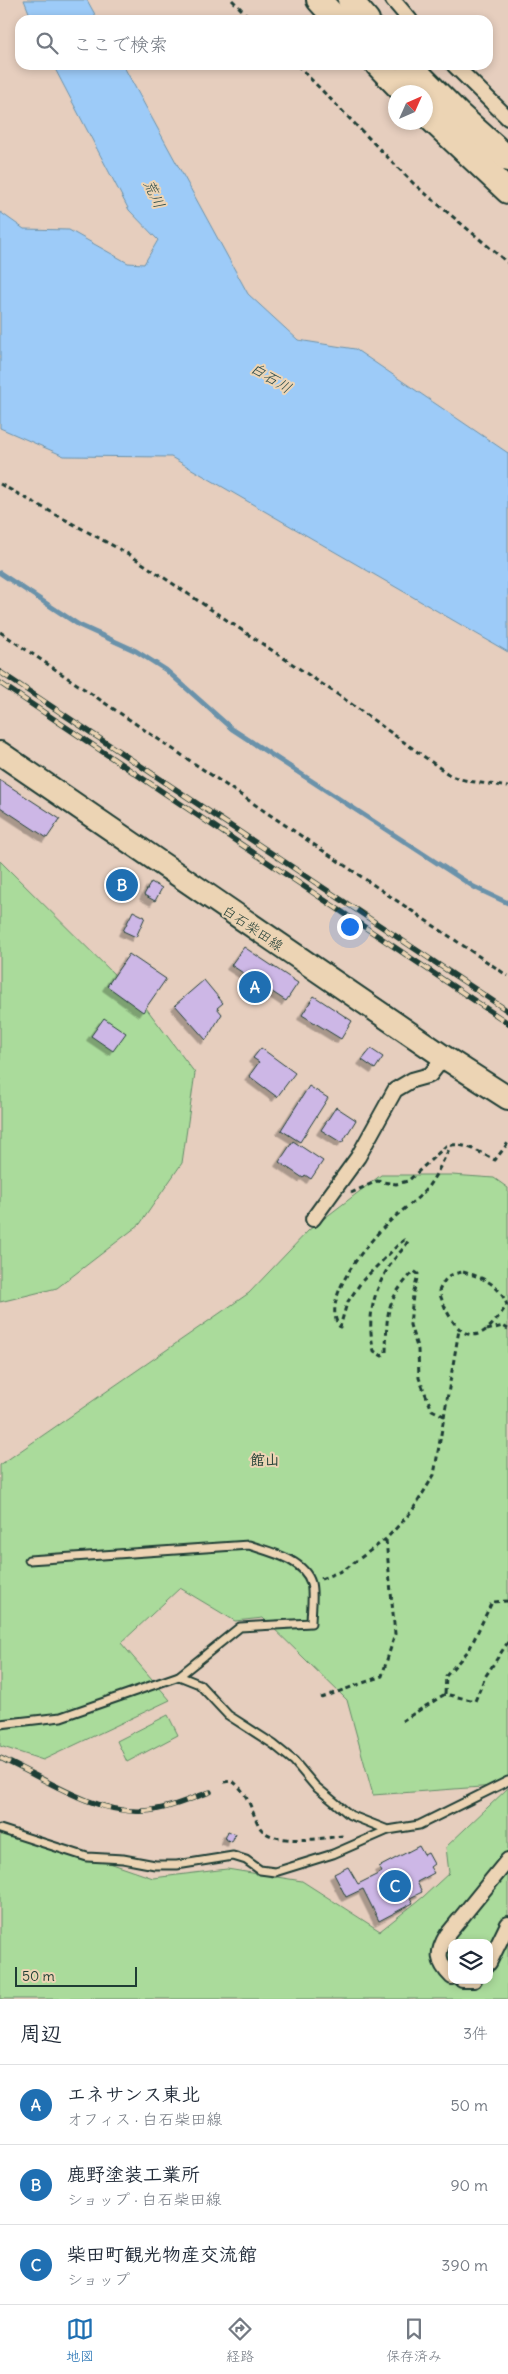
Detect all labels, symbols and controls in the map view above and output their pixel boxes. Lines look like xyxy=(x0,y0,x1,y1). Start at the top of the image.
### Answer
search box xyxy=(15,15,493,70)
icon: search xyxy=(33,29,61,57)
text: ここで検索 xyxy=(73,32,168,56)
north arrow xyxy=(388,85,433,130)
water label: 荒川 xyxy=(140,176,169,211)
water label: 白石川 xyxy=(247,358,295,397)
pin: B xyxy=(106,866,138,904)
street label: 白石柴田線 xyxy=(219,901,287,955)
your location xyxy=(337,914,363,940)
pin: A xyxy=(239,968,271,1006)
district label: 館山 xyxy=(250,1450,280,1469)
pin: C xyxy=(379,1867,411,1905)
map controls xyxy=(448,1939,493,1984)
button: layers xyxy=(448,1939,493,1984)
scale bar xyxy=(15,1964,138,1987)
text: 50 m xyxy=(22,1967,55,1985)
text: 周辺 xyxy=(20,2020,62,2047)
text: 3件 xyxy=(463,2023,488,2043)
text: エネサンス東北 xyxy=(67,2082,200,2106)
text: A xyxy=(31,2095,41,2115)
text: 50 m xyxy=(450,2095,488,2115)
text: オフィス · 白石柴田線 xyxy=(67,2109,222,2129)
text: 鹿野塗装工業所 xyxy=(67,2162,200,2186)
text: B xyxy=(31,2175,41,2195)
text: 90 m xyxy=(450,2175,488,2195)
text: ショップ · 白石柴田線 xyxy=(67,2189,222,2209)
text: 柴田町観光物産交流館 xyxy=(67,2242,257,2266)
text: C xyxy=(31,2255,41,2275)
text: 390 m xyxy=(441,2255,488,2275)
text: ショップ xyxy=(67,2269,130,2289)
tab: 地図 xyxy=(66,2315,94,2365)
tab: 経路 xyxy=(226,2315,254,2365)
tab: 保存済み xyxy=(386,2315,442,2365)

